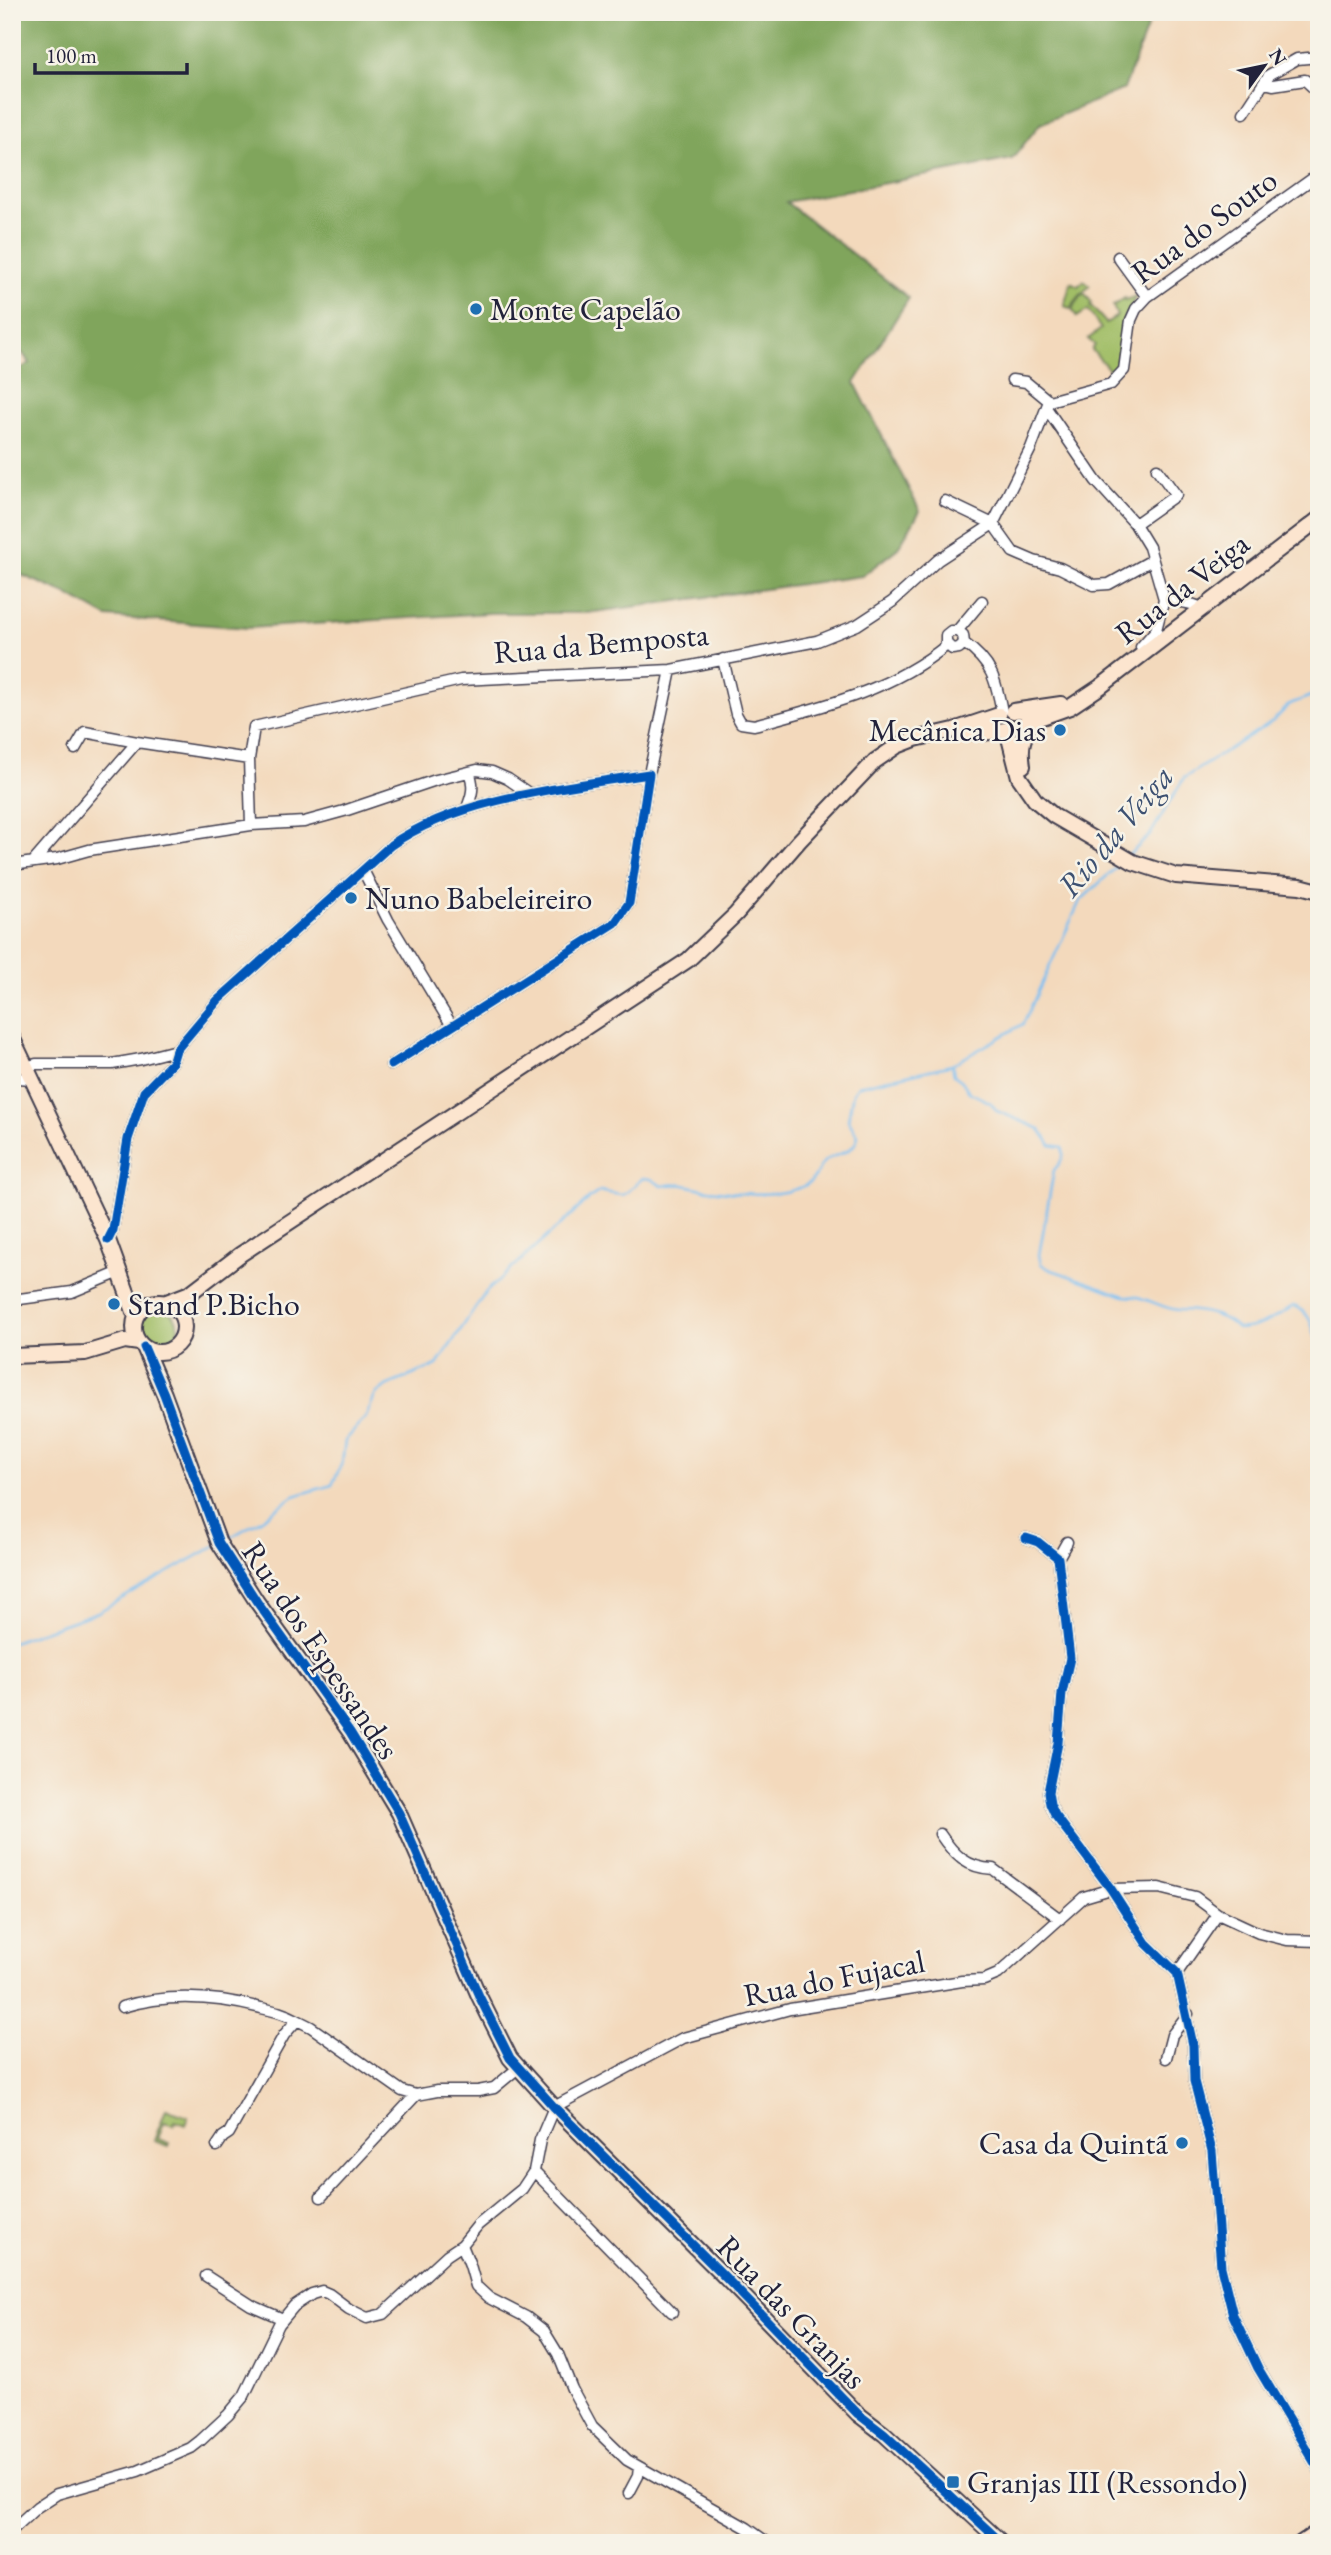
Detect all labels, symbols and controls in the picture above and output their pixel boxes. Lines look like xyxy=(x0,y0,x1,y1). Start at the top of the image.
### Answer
scale bar xyxy=(35,32,187,76)
north arrow xyxy=(1230,32,1300,102)
text: 100 m xyxy=(46,42,97,69)
text: N xyxy=(1263,44,1293,71)
street label: Rua do Souto xyxy=(1123,159,1285,293)
place label: Monte Capelão xyxy=(490,288,681,330)
marker: Monte Capelão xyxy=(468,301,484,317)
street label: Rua da Veiga xyxy=(1106,522,1258,654)
street label: Rua da Bemposta xyxy=(492,613,711,673)
place label: Mecânica Dias xyxy=(869,709,1046,751)
marker: Mecânica Dias xyxy=(1052,722,1068,738)
water label: Rio da Veiga xyxy=(1047,756,1183,906)
place label: Nuno Babeleireiro xyxy=(365,877,592,919)
marker: Nuno Babeleireiro xyxy=(343,890,359,906)
place label: Stand P.Bicho xyxy=(128,1283,300,1325)
marker: Stand P.Bicho xyxy=(106,1296,122,1312)
street label: Rua dos Espessandes xyxy=(232,1533,410,1767)
street label: Rua do Fujacal xyxy=(740,1940,928,2016)
place label: Casa da Quintã xyxy=(979,2122,1168,2164)
marker: Casa da Quintã xyxy=(1174,2135,1190,2151)
street label: Rua das Granjas xyxy=(708,2226,876,2398)
place label: Granjas III (Ressondo) xyxy=(967,2461,1247,2503)
marker: Granjas III (Ressondo) xyxy=(945,2474,961,2490)

